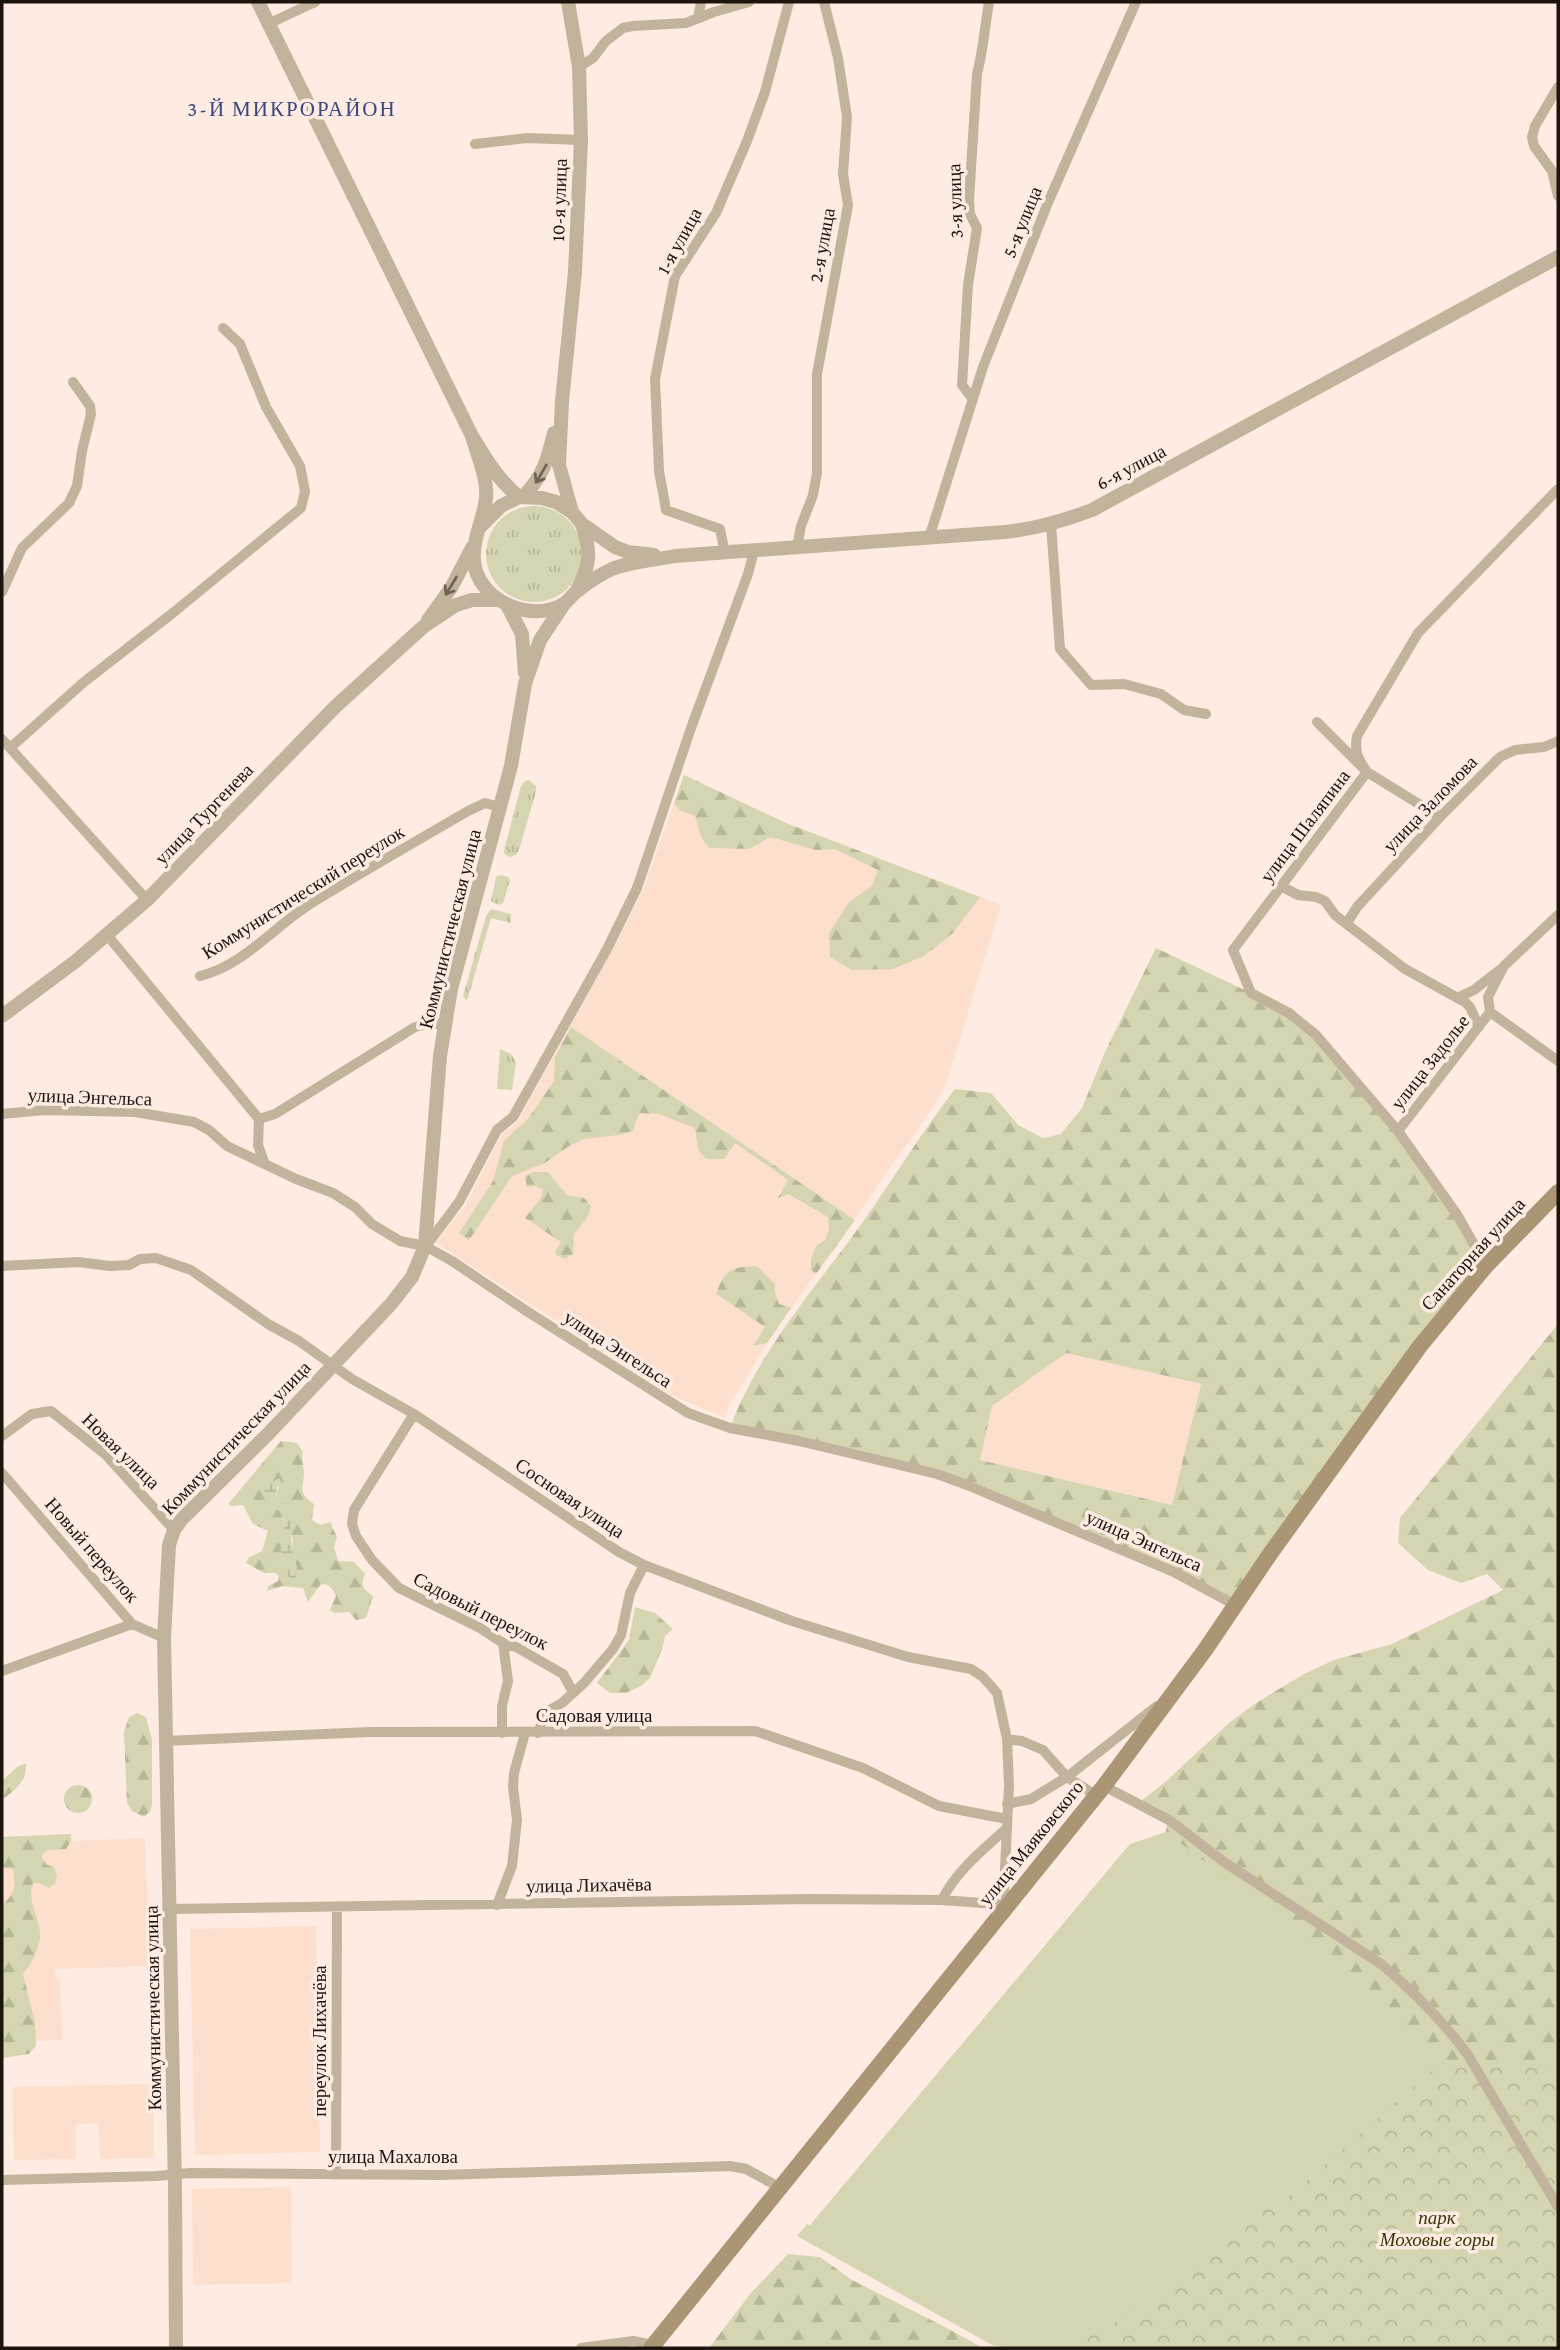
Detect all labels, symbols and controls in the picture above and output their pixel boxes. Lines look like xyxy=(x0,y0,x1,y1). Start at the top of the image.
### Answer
district label: 3-Й МИКРОРАЙОН xyxy=(187,97,397,121)
street label: 10-я улица xyxy=(547,158,571,242)
street label: 3-я улица xyxy=(943,163,967,239)
street label: 5-я улица xyxy=(998,183,1046,261)
street label: 1-я улица xyxy=(652,204,706,278)
street label: 2-я улица xyxy=(805,206,839,284)
street label: 6-я улица xyxy=(1093,440,1170,494)
one-way arrow xyxy=(534,464,548,484)
one-way arrow xyxy=(444,575,458,595)
street label: улица Заломова xyxy=(1379,751,1482,857)
street label: улица Тургенева xyxy=(151,759,258,869)
street label: улица Шаляпина xyxy=(1256,765,1354,886)
street label: Коммунистический переулок xyxy=(198,821,409,963)
street label: Коммунистическая улица xyxy=(415,826,485,1031)
street label: улица Задолье xyxy=(1387,1011,1473,1113)
street label: улица Энгельса xyxy=(27,1084,153,1110)
street label: Санаторная улица xyxy=(1417,1193,1529,1315)
street label: улица Энгельса xyxy=(560,1306,676,1392)
street label: Коммунистическая улица xyxy=(157,1357,315,1519)
street label: Новая улица xyxy=(78,1409,165,1494)
street label: Сосновая улица xyxy=(511,1454,629,1543)
street label: Новый переулок xyxy=(41,1493,144,1607)
street label: улица Энгельса xyxy=(1083,1506,1206,1576)
street label: Садовый переулок xyxy=(410,1568,553,1654)
street label: Садовая улица xyxy=(536,1705,653,1726)
street label: улица Маяковского xyxy=(974,1776,1088,1910)
street label: улица Лихачёва xyxy=(526,1873,653,1897)
street label: Коммунистическая улица xyxy=(141,1905,165,2111)
street label: переулок Лихачёва xyxy=(309,1965,330,2117)
street label: улица Махалова xyxy=(328,2146,458,2167)
park label: парк Моховые горы xyxy=(1379,2207,1494,2250)

